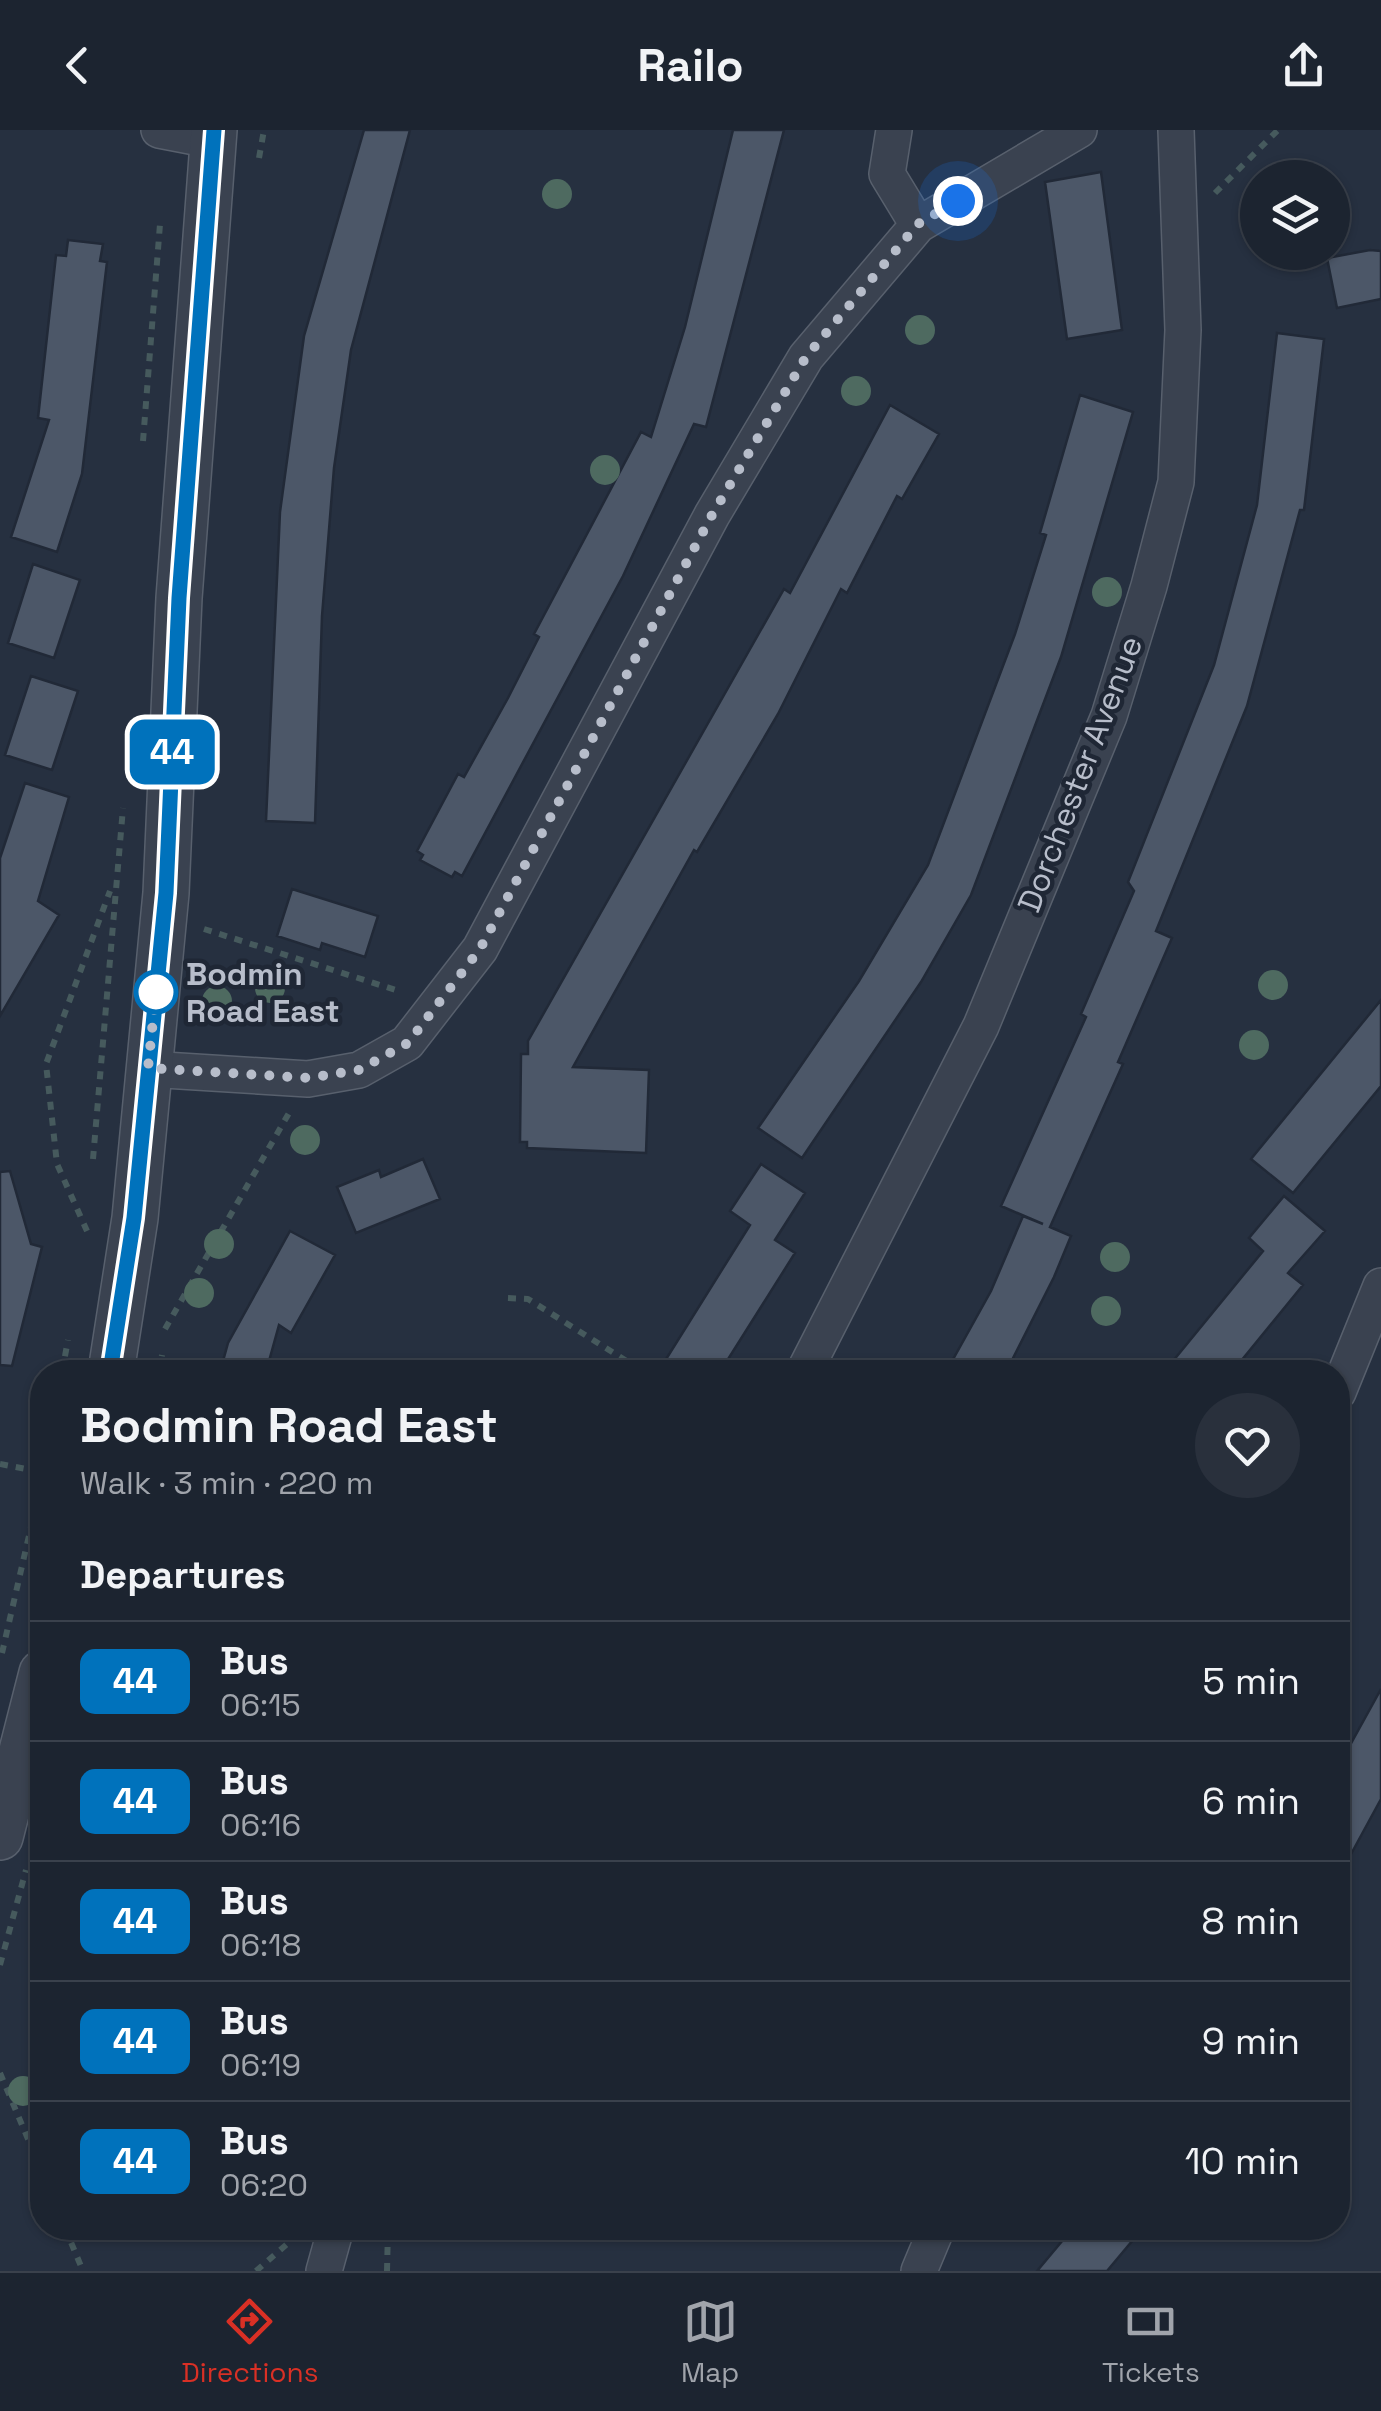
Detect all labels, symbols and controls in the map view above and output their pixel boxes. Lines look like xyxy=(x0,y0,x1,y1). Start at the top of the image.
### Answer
text: Railo xyxy=(638,37,743,94)
icon: back xyxy=(50,38,105,93)
icon: share xyxy=(1276,38,1331,93)
map controls xyxy=(1240,160,1350,270)
button: layers xyxy=(1240,160,1350,270)
your location xyxy=(933,176,983,226)
street label: Dorchester Avenue xyxy=(1009,630,1151,918)
line badge: 44 xyxy=(127,720,217,784)
text: 44 xyxy=(150,730,194,774)
place label: Bodmin Road East xyxy=(186,954,340,1031)
marker: Bodmin Road East xyxy=(135,971,177,1013)
button: heart xyxy=(1195,1393,1300,1498)
text: Bodmin Road East xyxy=(80,1395,498,1456)
text: Walk · 3 min · 220 m xyxy=(80,1463,373,1503)
text: Departures xyxy=(80,1551,285,1599)
text: Bus xyxy=(220,1637,289,1685)
text: 5 min xyxy=(1202,1657,1300,1705)
text: 44 xyxy=(113,1659,157,1703)
text: 06:15 xyxy=(220,1685,301,1725)
text: Bus xyxy=(220,1757,289,1805)
text: 6 min xyxy=(1202,1777,1300,1825)
text: 44 xyxy=(113,1779,157,1823)
text: 06:16 xyxy=(220,1805,301,1845)
text: Bus xyxy=(220,1877,289,1925)
text: 8 min xyxy=(1201,1897,1300,1945)
text: 44 xyxy=(113,1899,157,1943)
text: 06:18 xyxy=(220,1925,302,1965)
text: Bus xyxy=(220,1997,289,2045)
text: 9 min xyxy=(1202,2017,1300,2065)
text: 44 xyxy=(113,2019,157,2063)
text: 06:19 xyxy=(220,2045,301,2085)
text: Bus xyxy=(220,2117,289,2165)
text: 10 min xyxy=(1185,2137,1300,2185)
text: 44 xyxy=(113,2139,157,2183)
text: 06:20 xyxy=(220,2165,308,2205)
tab: Directions xyxy=(181,2294,318,2390)
tab: Map xyxy=(681,2294,739,2390)
tab: Tickets xyxy=(1102,2294,1200,2390)

